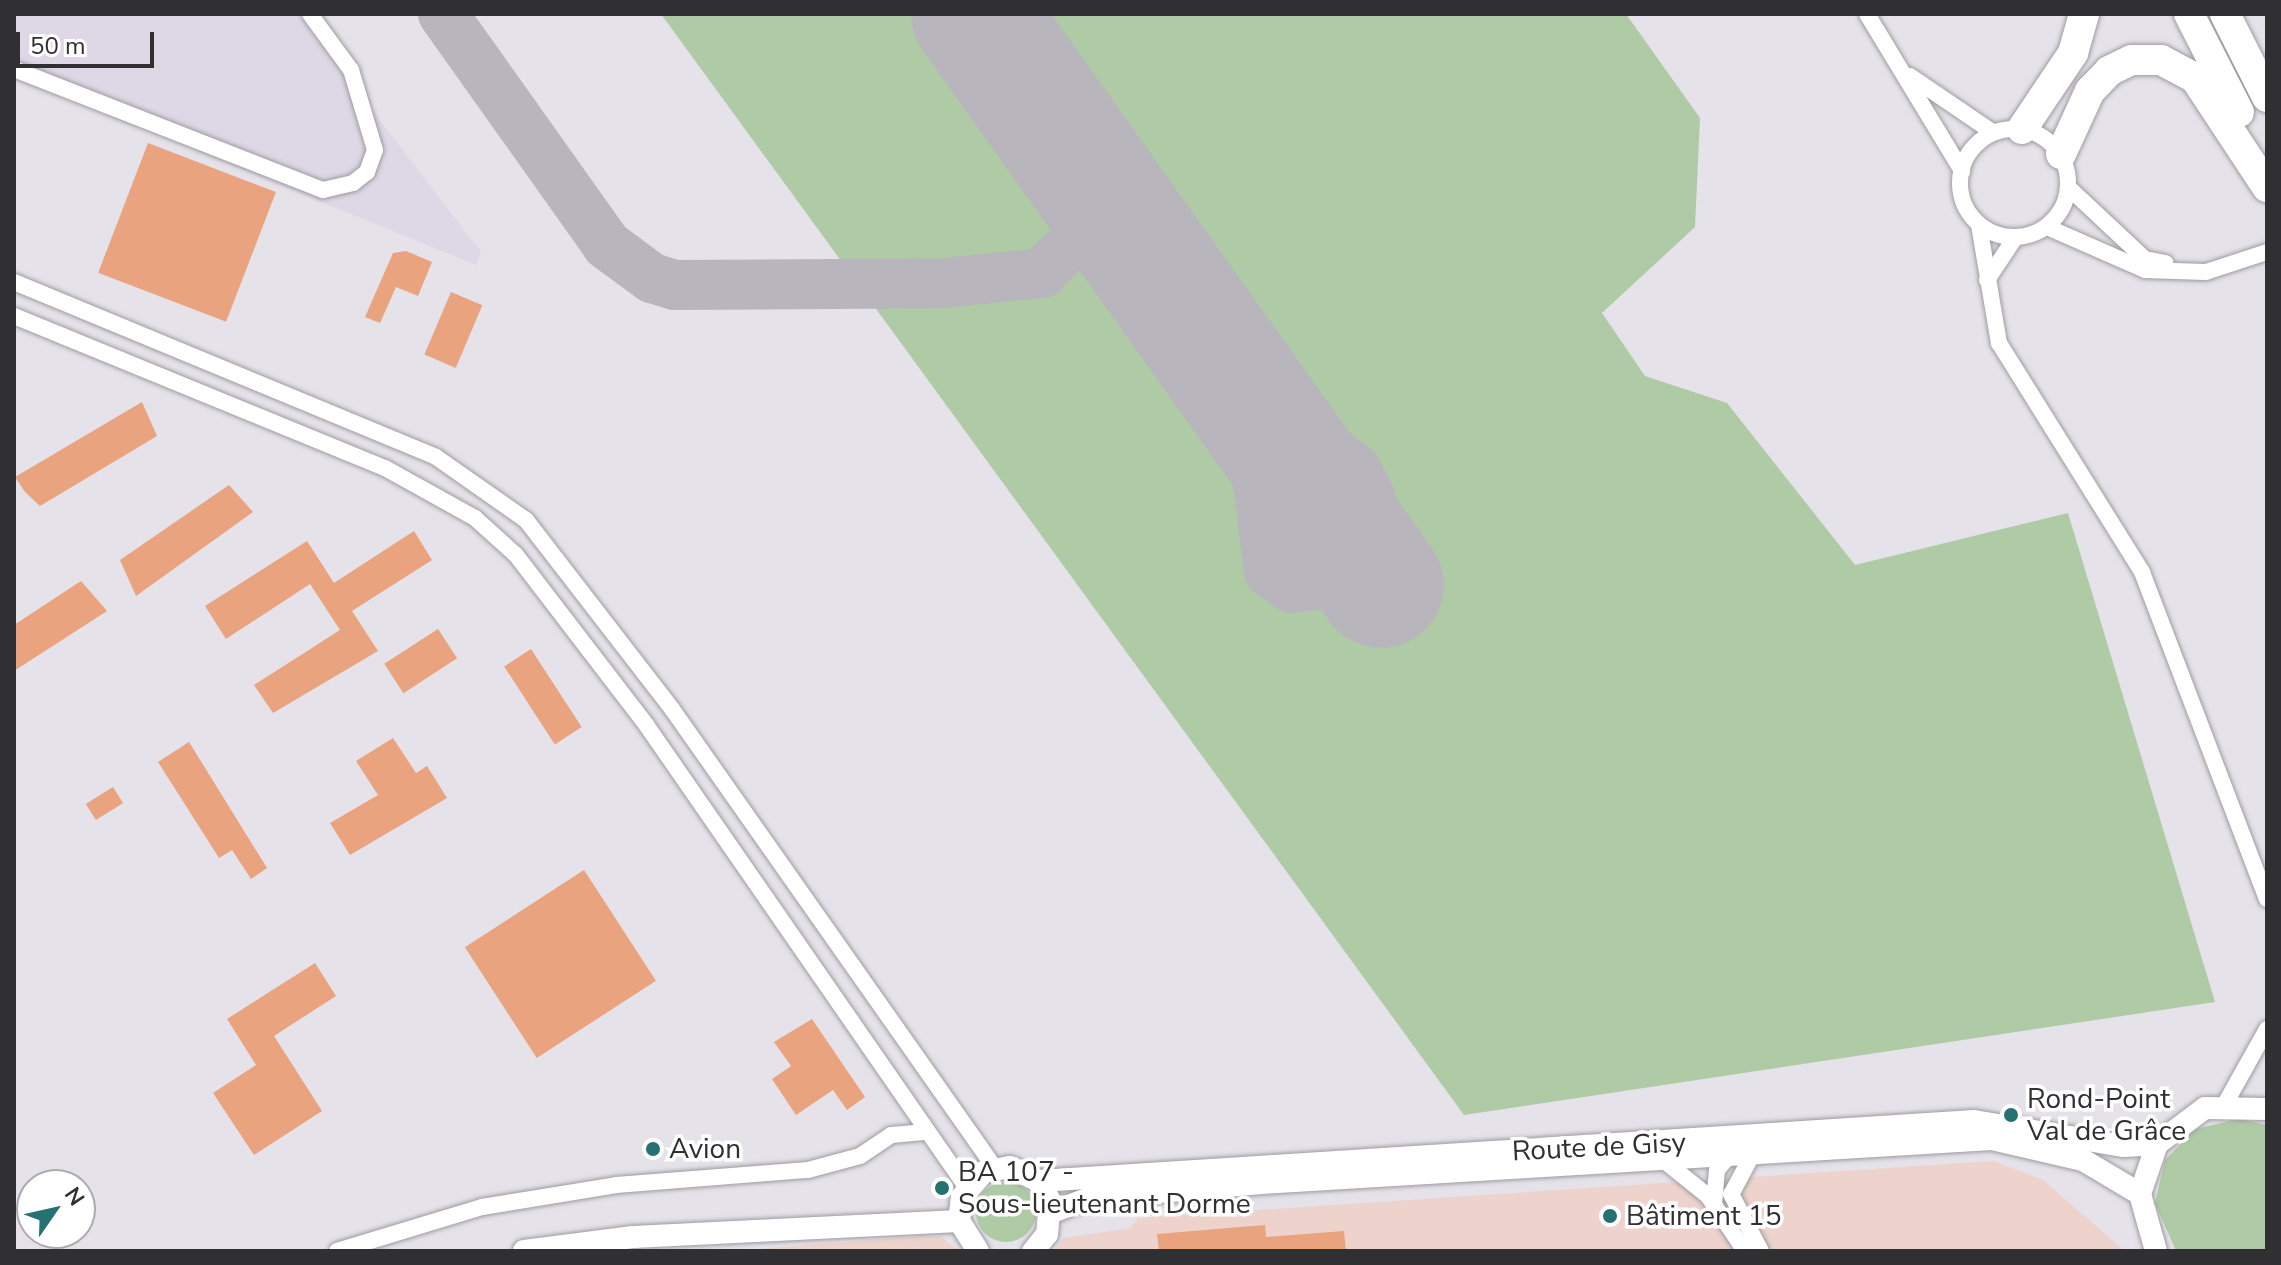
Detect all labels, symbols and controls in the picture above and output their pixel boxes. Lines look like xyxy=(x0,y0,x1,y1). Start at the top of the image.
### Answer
scale bar xyxy=(20,16,158,66)
text: 50 m xyxy=(30,30,86,62)
place label: Rond-Point Val de Grâce xyxy=(2027,1082,2186,1148)
marker: Rond-Point Val de Grâce xyxy=(2002,1106,2020,1124)
street label: Route de Gisy xyxy=(1511,1126,1687,1168)
place label: Avion xyxy=(669,1132,741,1166)
marker: Avion xyxy=(644,1140,662,1158)
place label: BA 107 - Sous-lieutenant Dorme xyxy=(958,1155,1251,1221)
north arrow xyxy=(16,1169,96,1249)
marker: BA 107 - Sous-lieutenant Dorme xyxy=(933,1179,951,1197)
text: N xyxy=(57,1181,91,1212)
place label: Bâtiment 15 xyxy=(1626,1199,1781,1233)
marker: Bâtiment 15 xyxy=(1601,1207,1619,1225)

